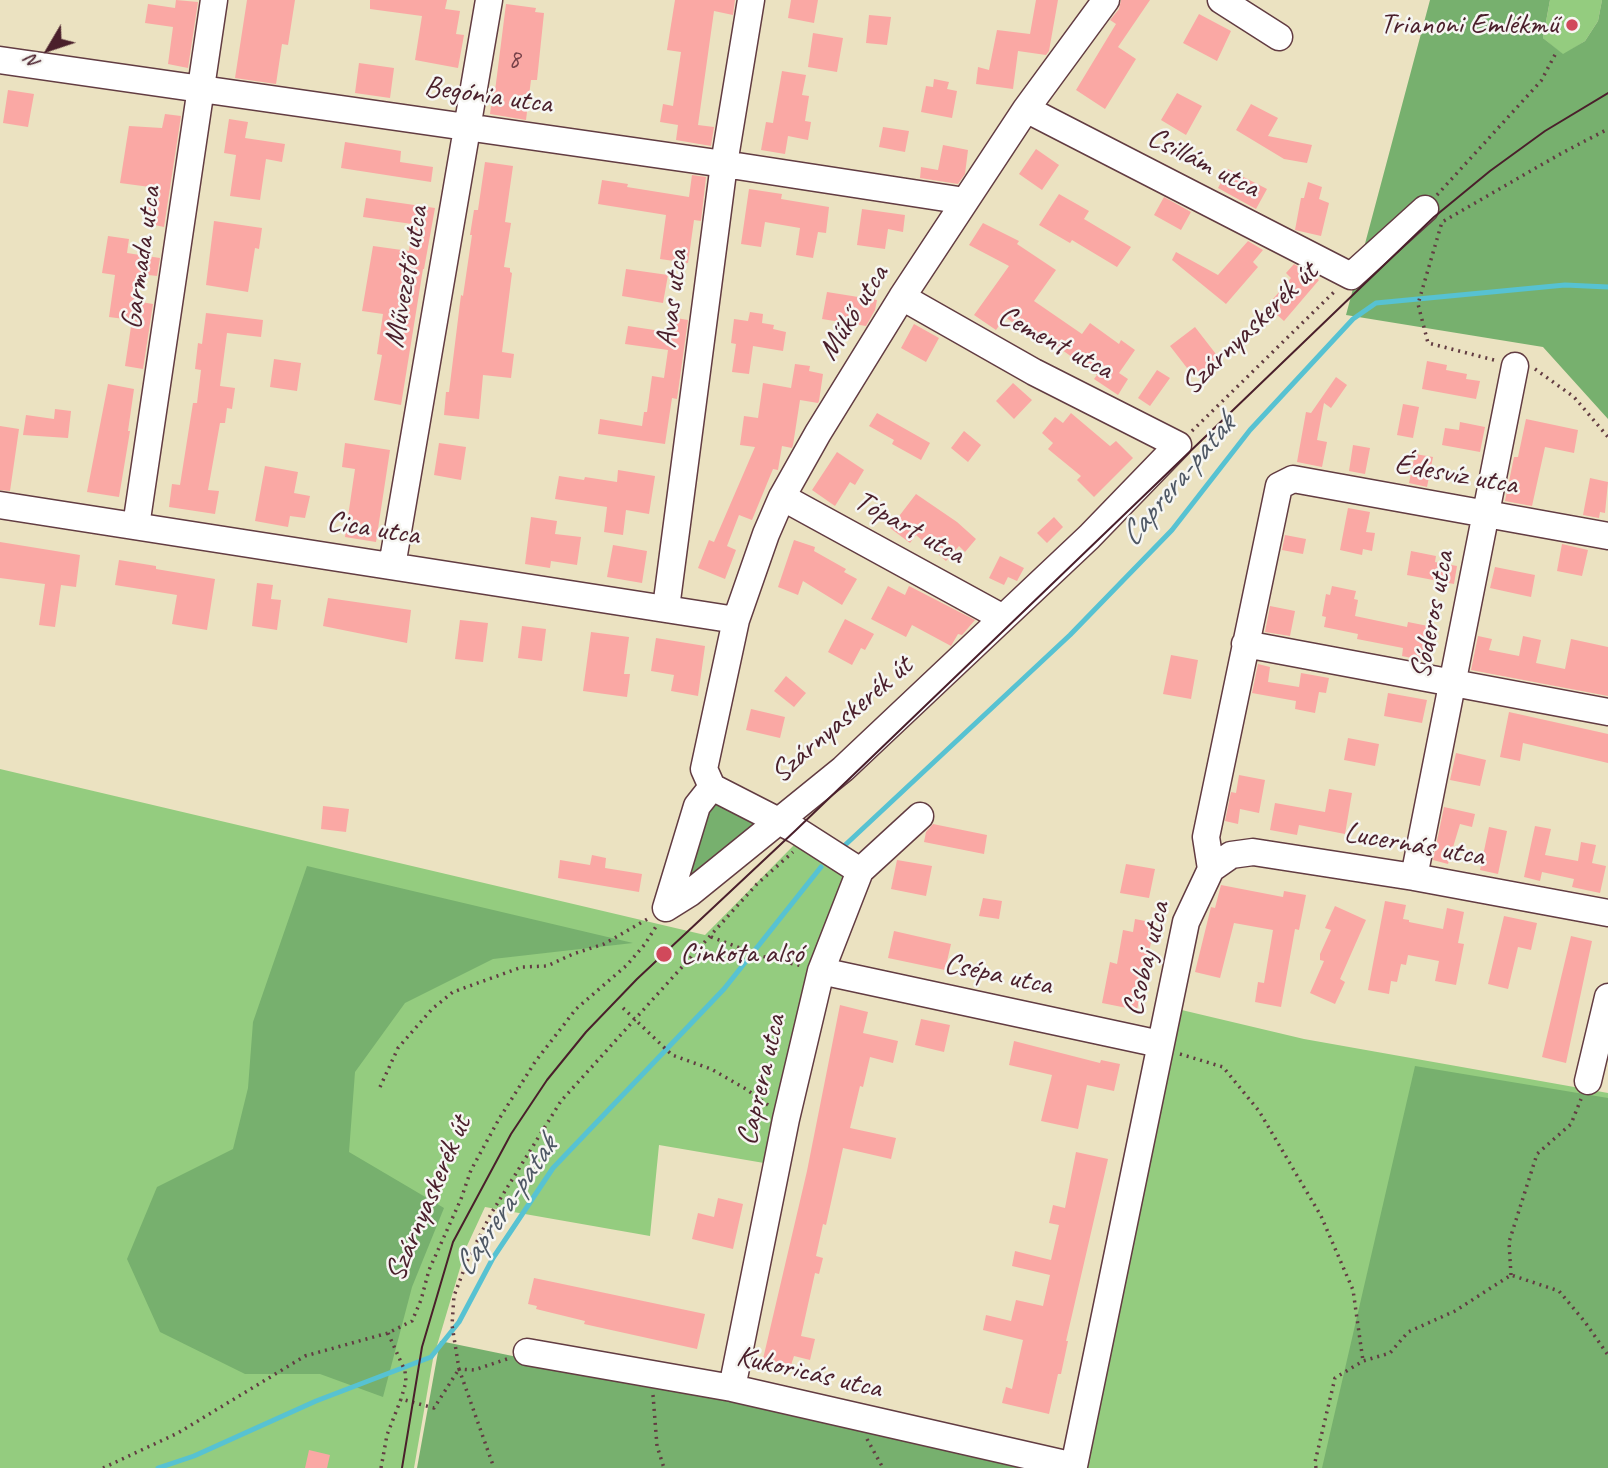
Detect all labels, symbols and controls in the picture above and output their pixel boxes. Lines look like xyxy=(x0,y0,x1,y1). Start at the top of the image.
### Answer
place label: Trianoni Emlékmű xyxy=(1380,7,1558,43)
north arrow xyxy=(14,14,84,84)
marker: Trianoni Emlékmű xyxy=(1564,17,1580,33)
house number: 8 xyxy=(508,44,520,76)
text: N xyxy=(20,50,46,74)
street label: Begónia utca xyxy=(422,69,554,123)
street label: Csillám utca xyxy=(1141,120,1265,206)
street label: Garmada utca xyxy=(114,184,170,332)
street label: Művezető utca xyxy=(377,203,437,351)
street label: Avas utca xyxy=(649,248,697,350)
street label: Szárnyaskerék út xyxy=(1174,255,1326,403)
street label: Műkő utca xyxy=(811,259,897,367)
street label: Cement utca xyxy=(991,298,1119,388)
water label: Caprera-patak xyxy=(1112,408,1244,554)
street label: Édesvíz utca xyxy=(1392,447,1520,503)
street label: Tópart utca xyxy=(848,483,970,573)
street label: Cica utca xyxy=(324,504,422,554)
street label: Sóderos utca xyxy=(1403,548,1463,682)
street label: Szárnyaskerék út xyxy=(764,649,920,791)
street label: Lucernás utca xyxy=(1341,815,1487,875)
street label: Csobaj utca xyxy=(1115,898,1179,1020)
place label: Cinkota alsó xyxy=(680,936,803,972)
marker: Cinkota alsó xyxy=(654,944,674,964)
street label: Csépa utca xyxy=(941,946,1055,1004)
street label: Caprera utca xyxy=(729,1011,795,1149)
street label: Szárnyaskerék út xyxy=(378,1111,480,1287)
water label: Caprera-patak xyxy=(446,1130,566,1284)
street label: Kukoricás utca xyxy=(733,1339,885,1407)

